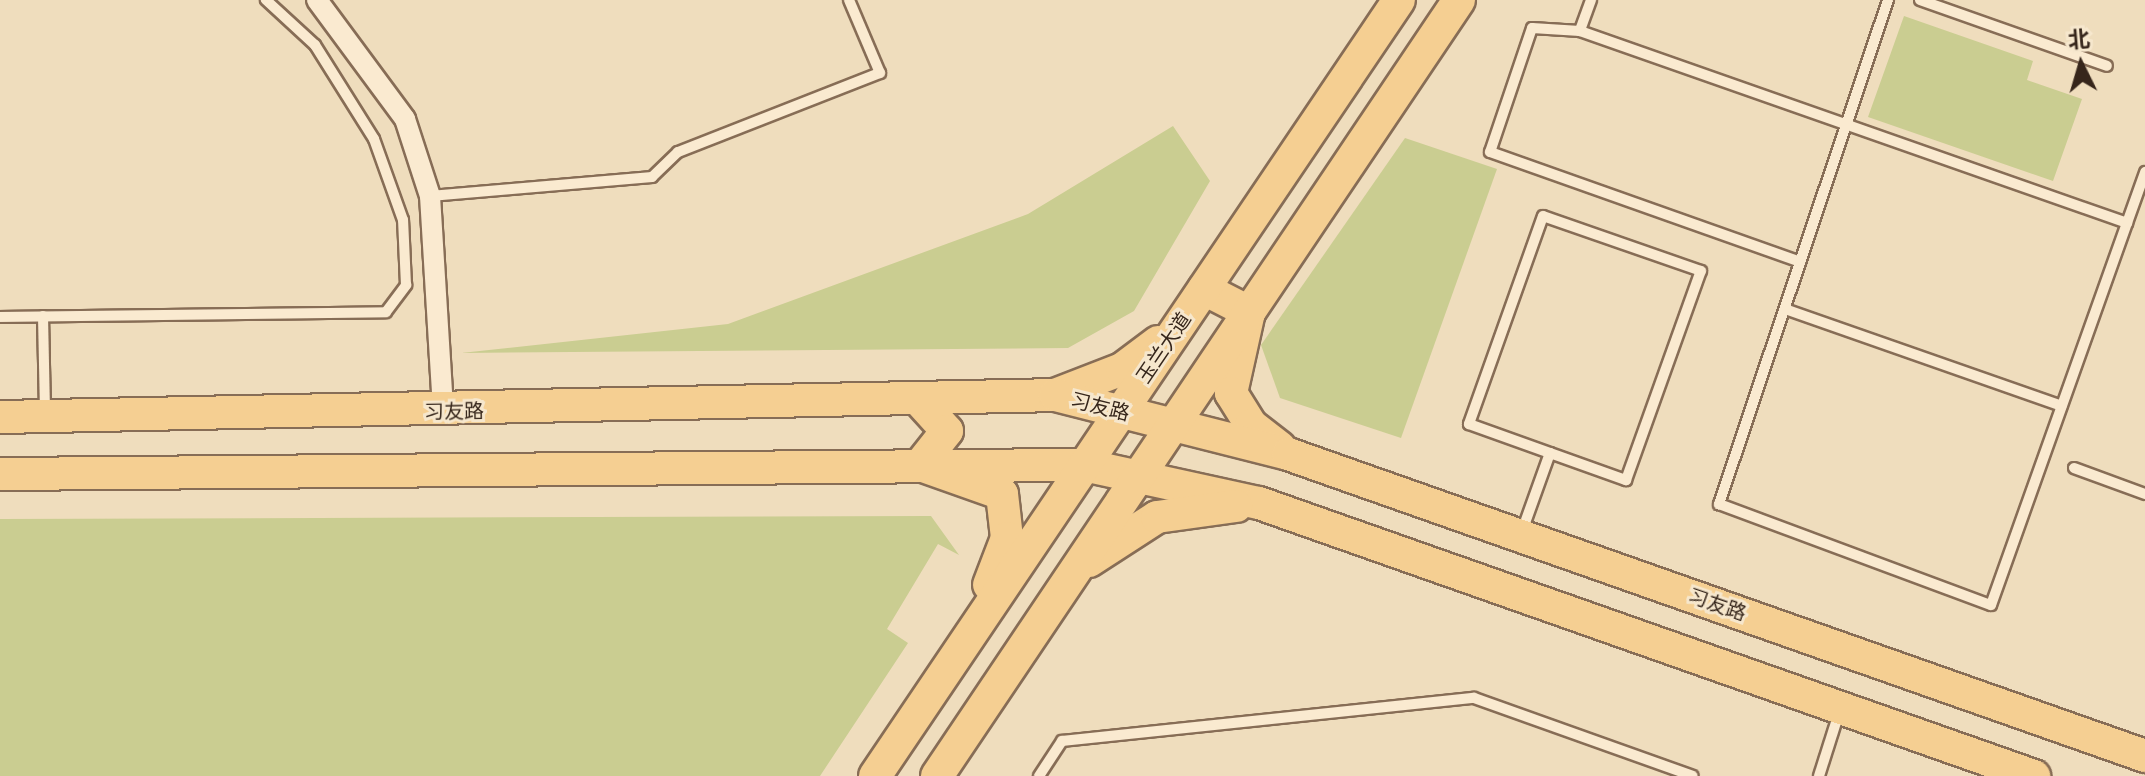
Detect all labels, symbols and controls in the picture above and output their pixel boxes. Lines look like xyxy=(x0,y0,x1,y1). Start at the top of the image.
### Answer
north arrow xyxy=(2041,24,2121,104)
text: 北 xyxy=(2067,26,2091,53)
street label: 玉兰大道 xyxy=(1132,308,1196,388)
street label: 习友路 xyxy=(1068,388,1132,426)
street label: 习友路 xyxy=(424,399,484,425)
street label: 习友路 xyxy=(1685,584,1749,626)

